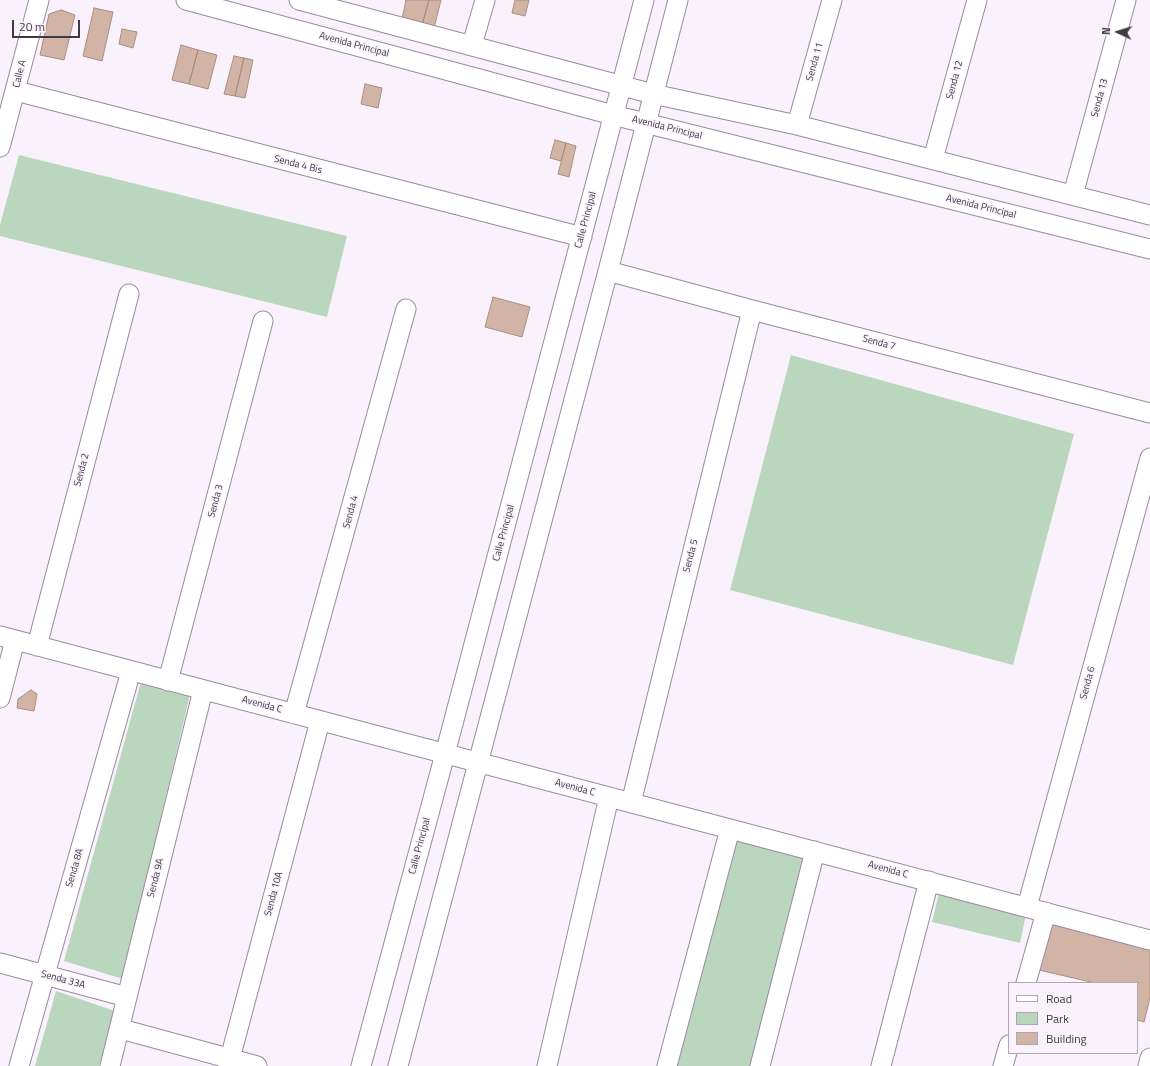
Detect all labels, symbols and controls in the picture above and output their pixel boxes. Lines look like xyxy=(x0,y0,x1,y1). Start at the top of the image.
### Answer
scale bar xyxy=(14,12,82,38)
north arrow xyxy=(1098,12,1138,52)
text: 20 m xyxy=(19,17,45,36)
text: N xyxy=(1098,27,1114,36)
street label: Avenida Principal xyxy=(318,30,390,60)
street label: Senda 11 xyxy=(804,41,826,83)
street label: Calle A xyxy=(11,59,29,89)
street label: Senda 12 xyxy=(944,59,966,101)
street label: Senda 13 xyxy=(1089,77,1111,119)
street label: Avenida Principal xyxy=(631,114,703,142)
street label: Senda 4 Bis xyxy=(273,153,323,177)
street label: Calle Principal xyxy=(573,190,599,250)
street label: Avenida Principal xyxy=(945,193,1017,221)
street label: Senda 7 xyxy=(861,333,897,353)
street label: Senda 2 xyxy=(72,452,92,488)
street label: Senda 3 xyxy=(206,483,226,519)
street label: Senda 4 xyxy=(341,494,361,530)
street label: Calle Principal xyxy=(491,503,517,563)
street label: Senda 5 xyxy=(681,538,701,574)
street label: Senda 6 xyxy=(1078,665,1098,701)
street label: Avenida C xyxy=(241,694,283,716)
street label: Avenida C xyxy=(554,777,596,799)
street label: Calle Principal xyxy=(407,816,433,876)
street label: Senda 8A xyxy=(64,847,86,889)
street label: Senda 9A xyxy=(145,857,167,899)
street label: Avenida C xyxy=(867,859,909,881)
street label: Senda 10A xyxy=(262,870,286,918)
street label: Senda 33A xyxy=(39,968,87,992)
legend xyxy=(1008,982,1138,1054)
text: Road xyxy=(1046,989,1072,1008)
text: Park xyxy=(1046,1009,1069,1028)
text: Building xyxy=(1046,1029,1087,1048)

